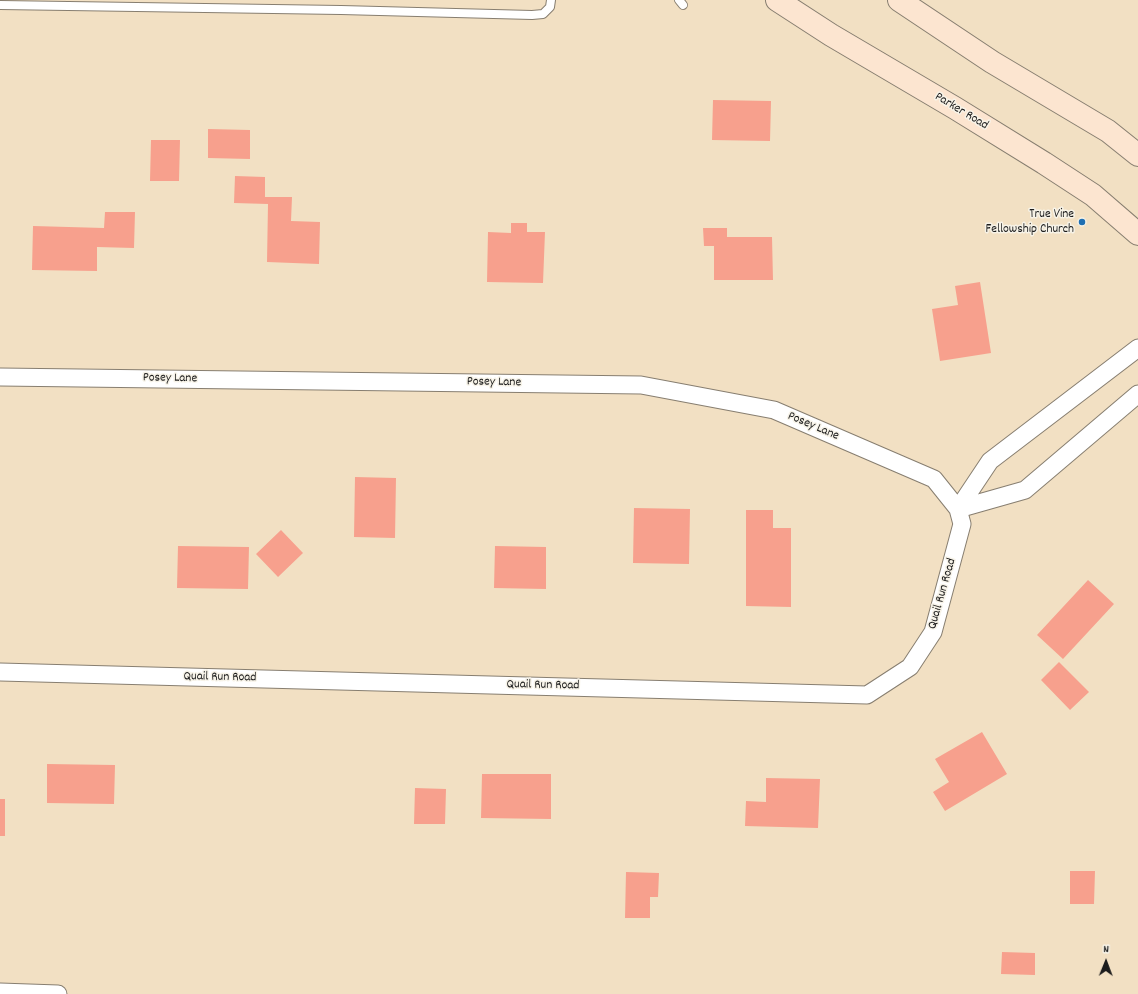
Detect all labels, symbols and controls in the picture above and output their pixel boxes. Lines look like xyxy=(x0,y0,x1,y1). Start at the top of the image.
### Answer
street label: Parker Road xyxy=(931,90,991,134)
place label: True Vine Fellowship Church xyxy=(985,207,1074,238)
marker: True Vine Fellowship Church xyxy=(1077,217,1087,227)
street label: Posey Lane xyxy=(143,371,197,387)
street label: Posey Lane xyxy=(467,375,521,391)
street label: Posey Lane xyxy=(785,409,841,445)
street label: Quail Run Road xyxy=(925,557,961,631)
street label: Quail Run Road xyxy=(183,670,257,686)
street label: Quail Run Road xyxy=(506,678,580,694)
north arrow xyxy=(1086,942,1126,982)
text: N xyxy=(1103,942,1109,958)

